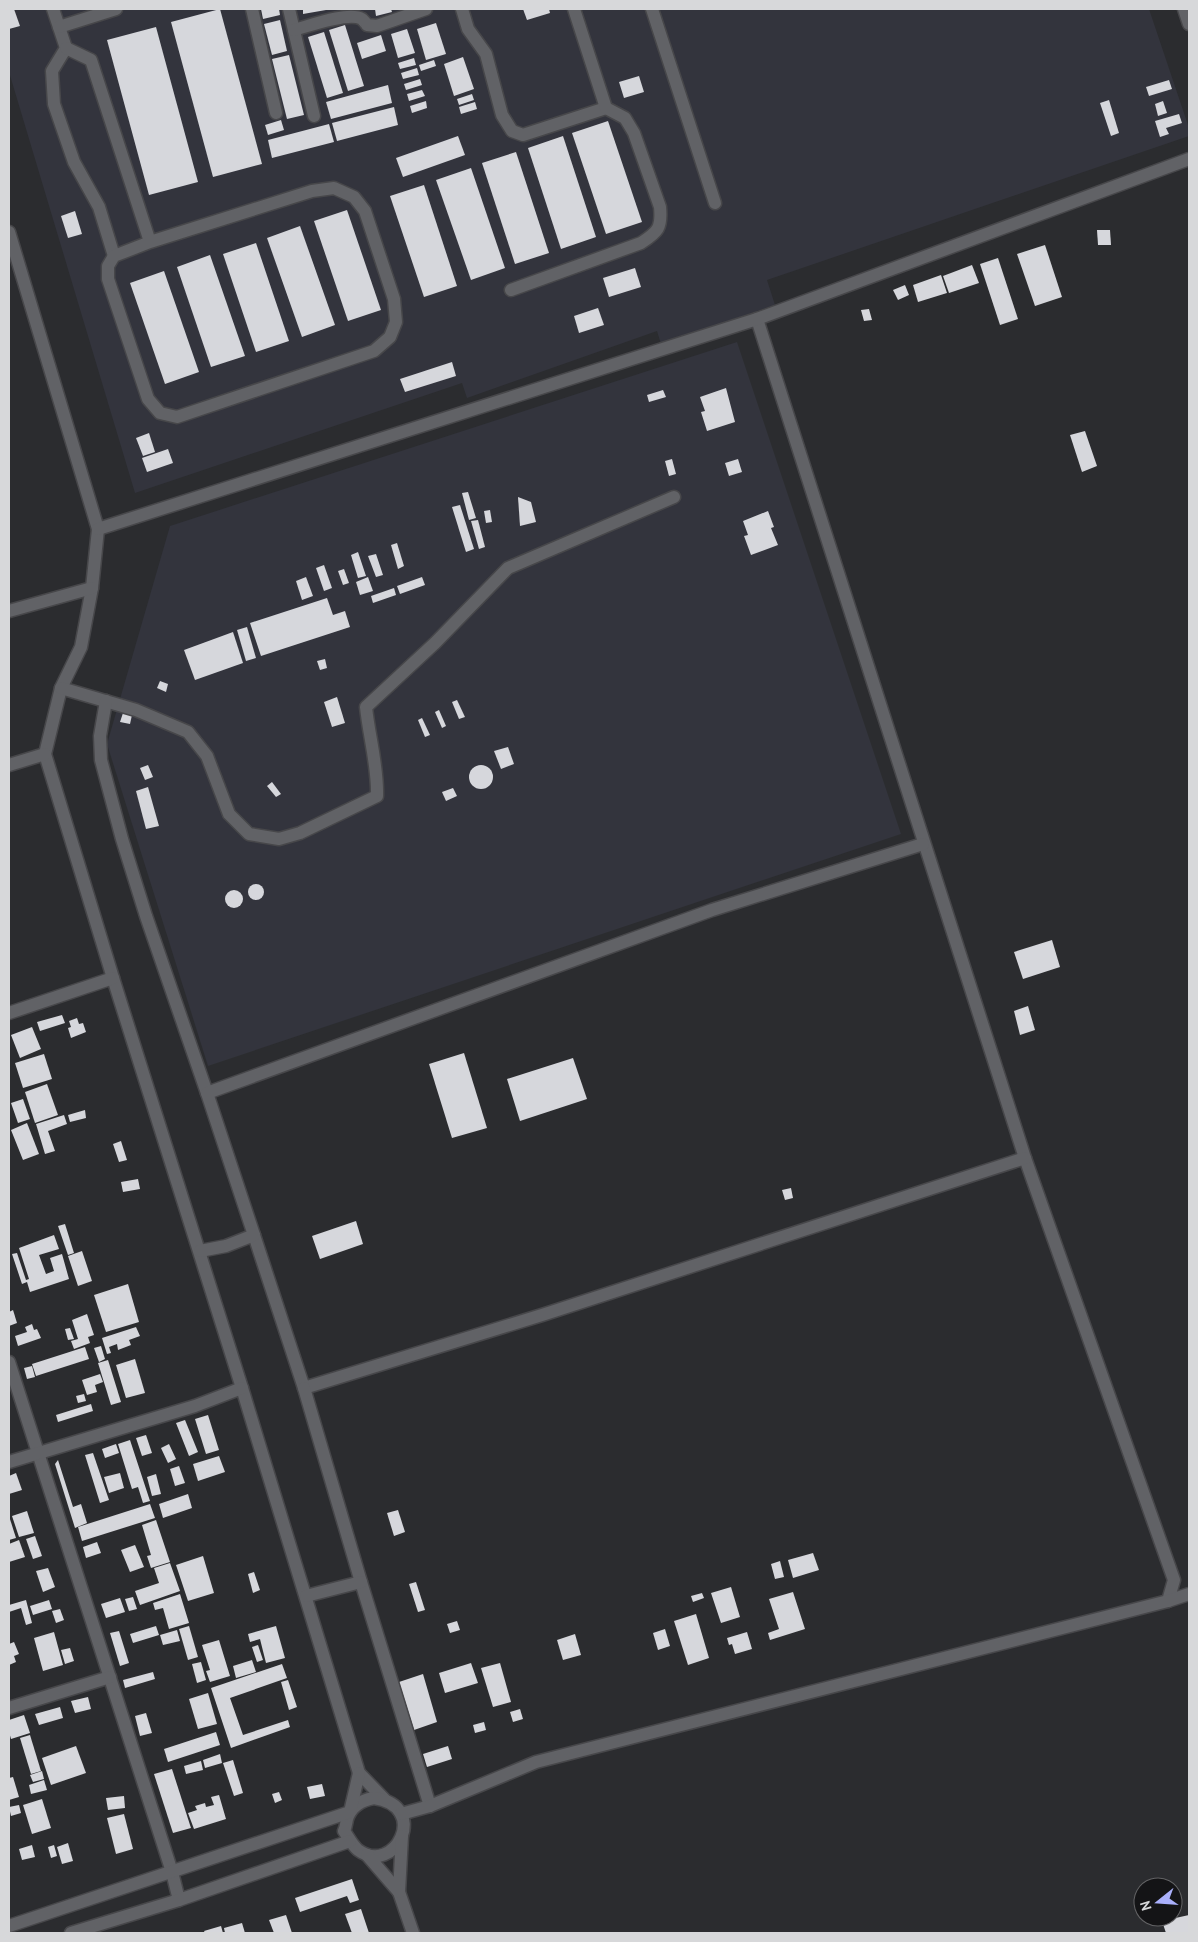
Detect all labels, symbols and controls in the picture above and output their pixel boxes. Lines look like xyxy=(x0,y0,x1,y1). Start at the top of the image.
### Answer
north arrow xyxy=(1133,1877,1183,1927)
text: N xyxy=(1136,1899,1156,1913)

